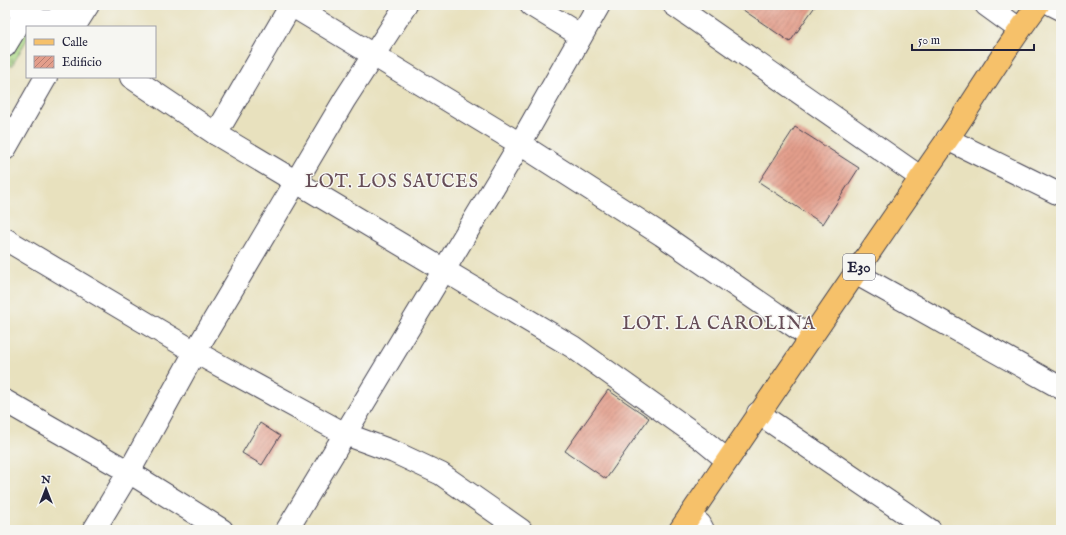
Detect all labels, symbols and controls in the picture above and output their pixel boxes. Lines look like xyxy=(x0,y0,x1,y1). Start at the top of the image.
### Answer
legend xyxy=(26,26,156,78)
scale bar xyxy=(912,26,1034,52)
text: 50 m xyxy=(918,33,940,48)
text: Calle xyxy=(62,35,88,50)
text: Edificio xyxy=(62,55,102,70)
district label: LOT. LOS SAUCES xyxy=(305,171,479,194)
road number: E30 xyxy=(843,254,875,280)
district label: LOT. LA CAROLINA xyxy=(622,313,816,336)
north arrow xyxy=(26,469,66,509)
text: N xyxy=(40,473,51,487)

